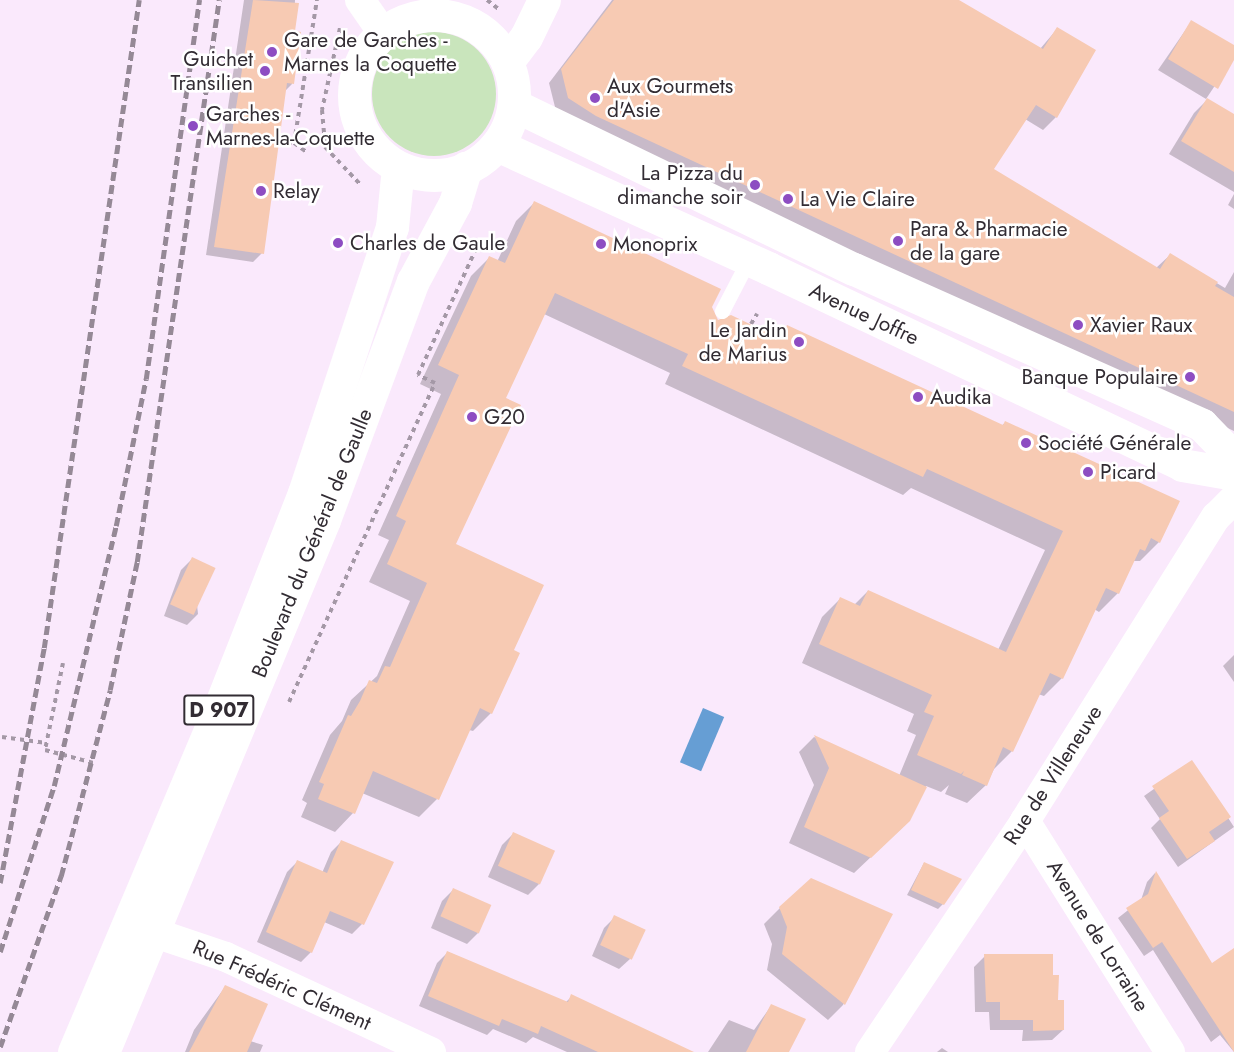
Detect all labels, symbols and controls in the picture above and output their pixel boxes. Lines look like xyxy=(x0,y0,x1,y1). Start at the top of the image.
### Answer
place label: Gare de Garches - Marnes la Coquette xyxy=(284,27,457,77)
marker: Gare de Garches - Marnes la Coquette xyxy=(265,45,279,59)
place label: Guichet Transilien xyxy=(171,46,253,96)
marker: Guichet Transilien xyxy=(258,64,272,78)
place label: Aux Gourmets d'Asie xyxy=(607,73,733,123)
marker: Aux Gourmets d'Asie xyxy=(588,91,602,105)
place label: Garches - Marnes-la-Coquette xyxy=(206,101,375,151)
marker: Garches - Marnes-la-Coquette xyxy=(184,117,202,135)
place label: La Pizza du dimanche soir xyxy=(617,160,743,210)
place label: Relay xyxy=(273,178,320,204)
marker: La Pizza du dimanche soir xyxy=(748,178,762,192)
marker: Relay xyxy=(254,184,268,198)
place label: La Vie Claire xyxy=(800,186,915,212)
marker: La Vie Claire xyxy=(781,192,795,206)
place label: Para & Pharmacie de la gare xyxy=(910,216,1068,266)
place label: Charles de Gaule xyxy=(350,230,505,256)
place label: Monoprix xyxy=(613,231,697,257)
marker: Para & Pharmacie de la gare xyxy=(891,234,905,248)
marker: Charles de Gaule xyxy=(331,236,345,250)
marker: Monoprix xyxy=(594,237,608,251)
street label: Avenue Joffre xyxy=(805,278,923,350)
place label: Xavier Raux xyxy=(1090,312,1192,338)
place label: Le Jardin de Marius xyxy=(699,317,787,367)
marker: Xavier Raux xyxy=(1071,318,1085,332)
marker: Le Jardin de Marius xyxy=(792,335,806,349)
place label: Banque Populaire xyxy=(1022,364,1178,390)
marker: Banque Populaire xyxy=(1183,370,1197,384)
place label: Audika xyxy=(930,384,991,410)
marker: Audika xyxy=(911,390,925,404)
place label: G20 xyxy=(484,404,525,430)
street label: Boulevard du Général de Gaulle xyxy=(246,405,378,681)
marker: G20 xyxy=(465,410,479,424)
place label: Société Générale xyxy=(1038,430,1191,456)
marker: Société Générale xyxy=(1019,436,1033,450)
place label: Picard xyxy=(1100,459,1156,485)
marker: Picard xyxy=(1081,465,1095,479)
road number: D 907 xyxy=(183,693,255,727)
street label: Rue de Villeneuve xyxy=(998,700,1108,850)
street label: Avenue de Lorraine xyxy=(1041,856,1155,1016)
street label: Rue Frédéric Clément xyxy=(189,934,375,1036)

